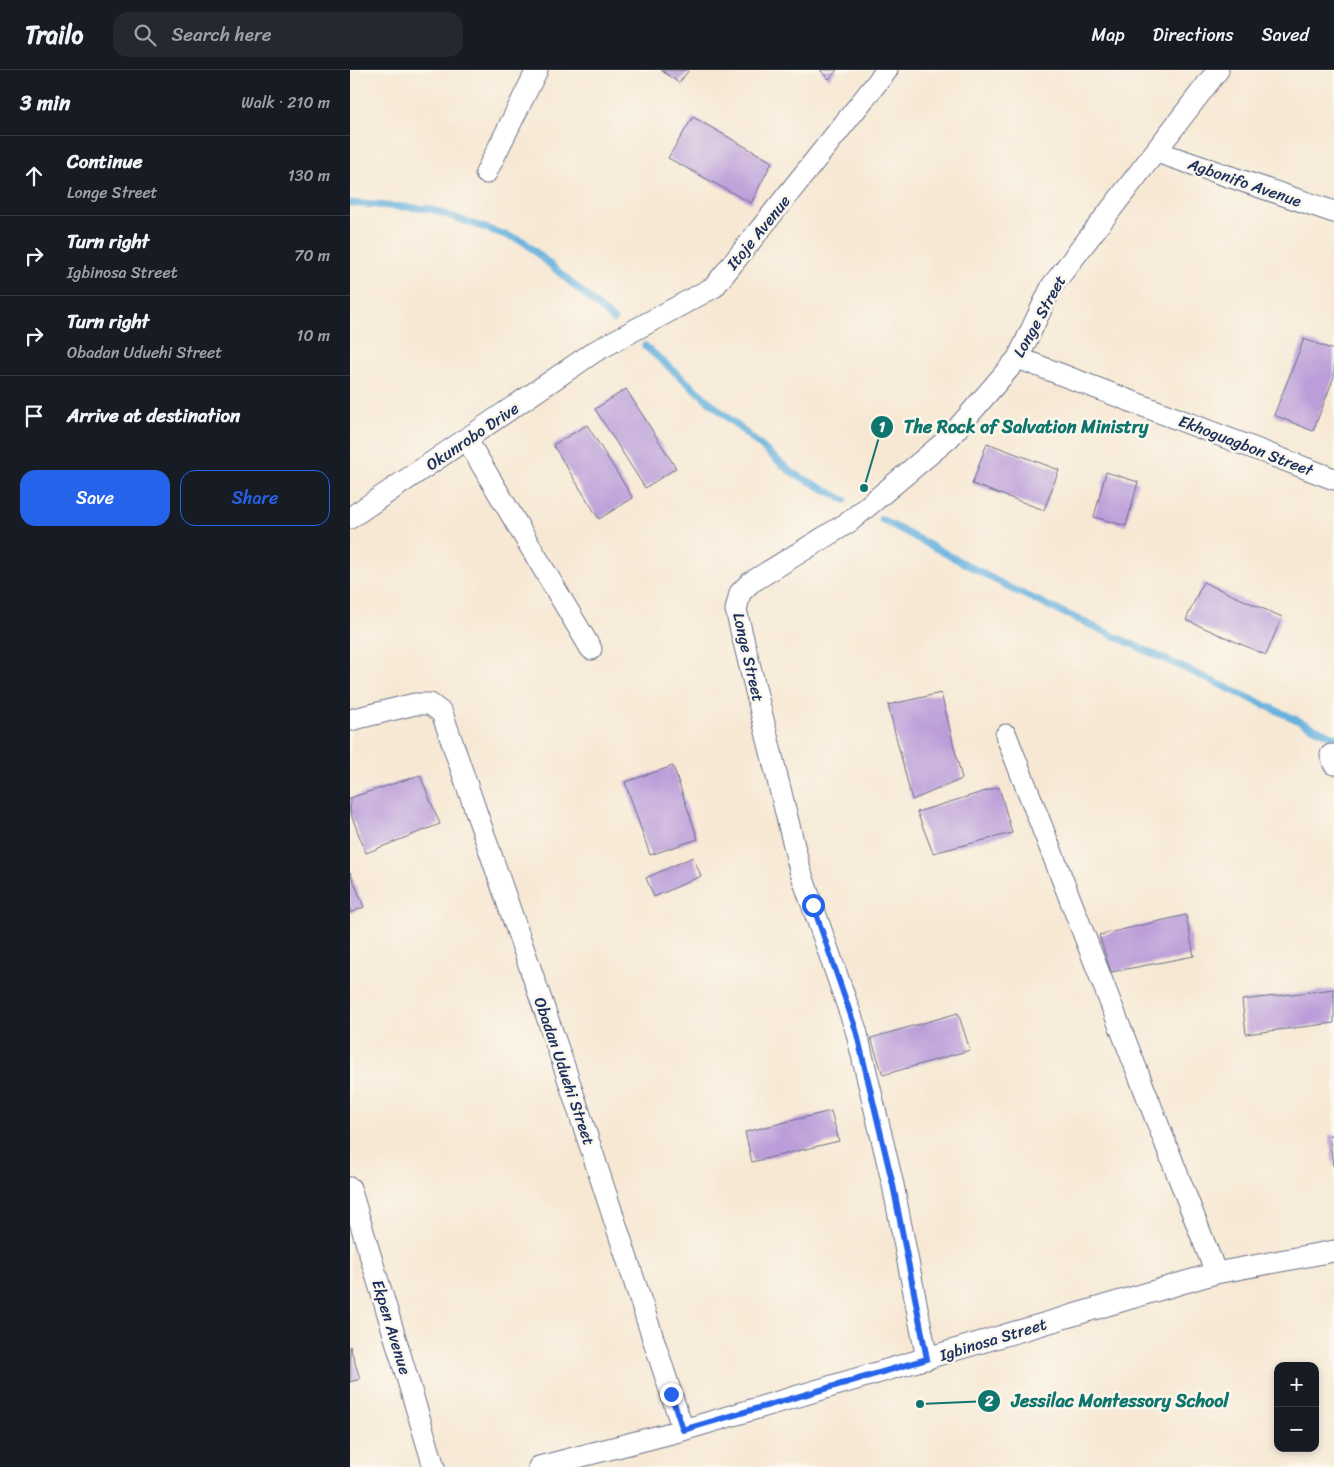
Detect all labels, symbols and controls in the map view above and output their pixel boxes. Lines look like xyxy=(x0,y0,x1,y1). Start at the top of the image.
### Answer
search box xyxy=(113,12,463,57)
text: Trailo xyxy=(25,14,83,56)
text: Search here xyxy=(171,18,272,51)
text: Map xyxy=(1092,19,1125,51)
text: Directions xyxy=(1153,19,1234,51)
text: Saved xyxy=(1262,19,1309,51)
icon: search xyxy=(131,21,159,49)
text: 3 min xyxy=(20,84,70,122)
text: Walk · 210 m xyxy=(241,88,330,117)
text: Continue xyxy=(67,145,143,178)
street label: Agbonifo Avenue xyxy=(1183,149,1306,216)
text: 130 m xyxy=(288,161,330,190)
icon: ahead xyxy=(20,162,48,190)
text: Longe Street xyxy=(67,178,158,207)
street label: Itoje Avenue xyxy=(718,188,798,277)
text: Turn right xyxy=(67,225,149,258)
text: 70 m xyxy=(294,241,330,270)
icon: right xyxy=(20,242,48,270)
text: Igbinosa Street xyxy=(67,258,178,287)
street label: Longe Street xyxy=(1005,270,1074,363)
text: Turn right xyxy=(67,305,149,338)
text: 10 m xyxy=(297,321,330,350)
icon: right xyxy=(20,322,48,350)
text: Obadan Uduehi Street xyxy=(67,338,222,367)
street label: Okunrobo Drive xyxy=(419,394,525,479)
text: Arrive at destination xyxy=(67,399,240,432)
icon: arrive xyxy=(20,402,48,430)
street label: Ekhoguagbon Street xyxy=(1174,406,1318,485)
callout: The Rock of Salvation Ministry xyxy=(869,411,1158,444)
text: The Rock of Salvation Ministry xyxy=(904,411,1149,443)
text: 1 xyxy=(879,414,886,440)
button: Save xyxy=(20,470,170,526)
button: Share xyxy=(180,470,330,526)
street label: Longe Street xyxy=(724,610,773,705)
route start xyxy=(802,894,825,917)
street label: Obadan Uduehi Street xyxy=(526,993,604,1149)
street label: Ekpen Avenue xyxy=(363,1276,420,1378)
street label: Igbinosa Street xyxy=(935,1309,1050,1370)
map controls xyxy=(1274,1362,1319,1452)
button: + xyxy=(1274,1362,1319,1407)
route end xyxy=(660,1383,683,1406)
callout: Jessilac Montessory School xyxy=(977,1385,1239,1418)
text: Jessilac Montessory School xyxy=(1010,1385,1229,1417)
text: 2 xyxy=(984,1388,994,1414)
button: − xyxy=(1274,1407,1319,1452)

